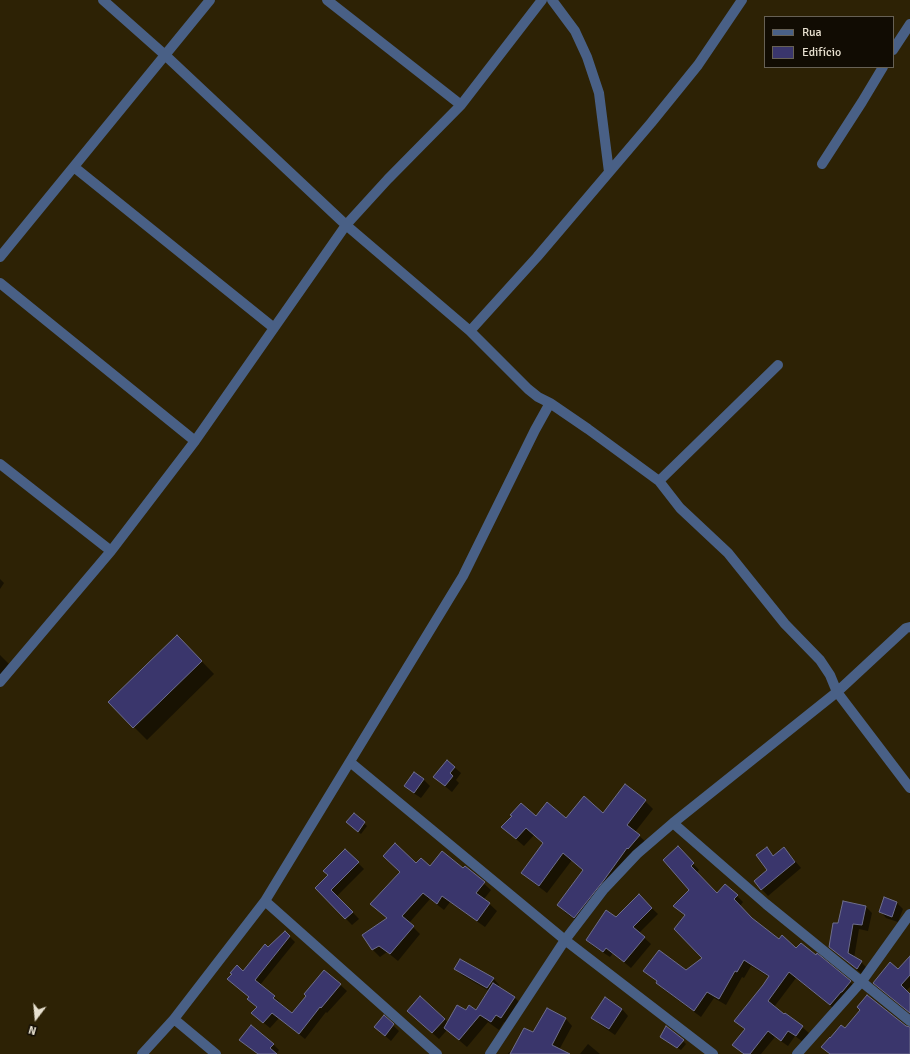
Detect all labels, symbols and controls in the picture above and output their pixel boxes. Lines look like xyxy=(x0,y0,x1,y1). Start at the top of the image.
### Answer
legend xyxy=(764,16,894,68)
text: Rua xyxy=(802,25,822,40)
text: Edifício xyxy=(802,45,841,60)
north arrow xyxy=(16,998,56,1038)
text: N xyxy=(27,1023,38,1037)

